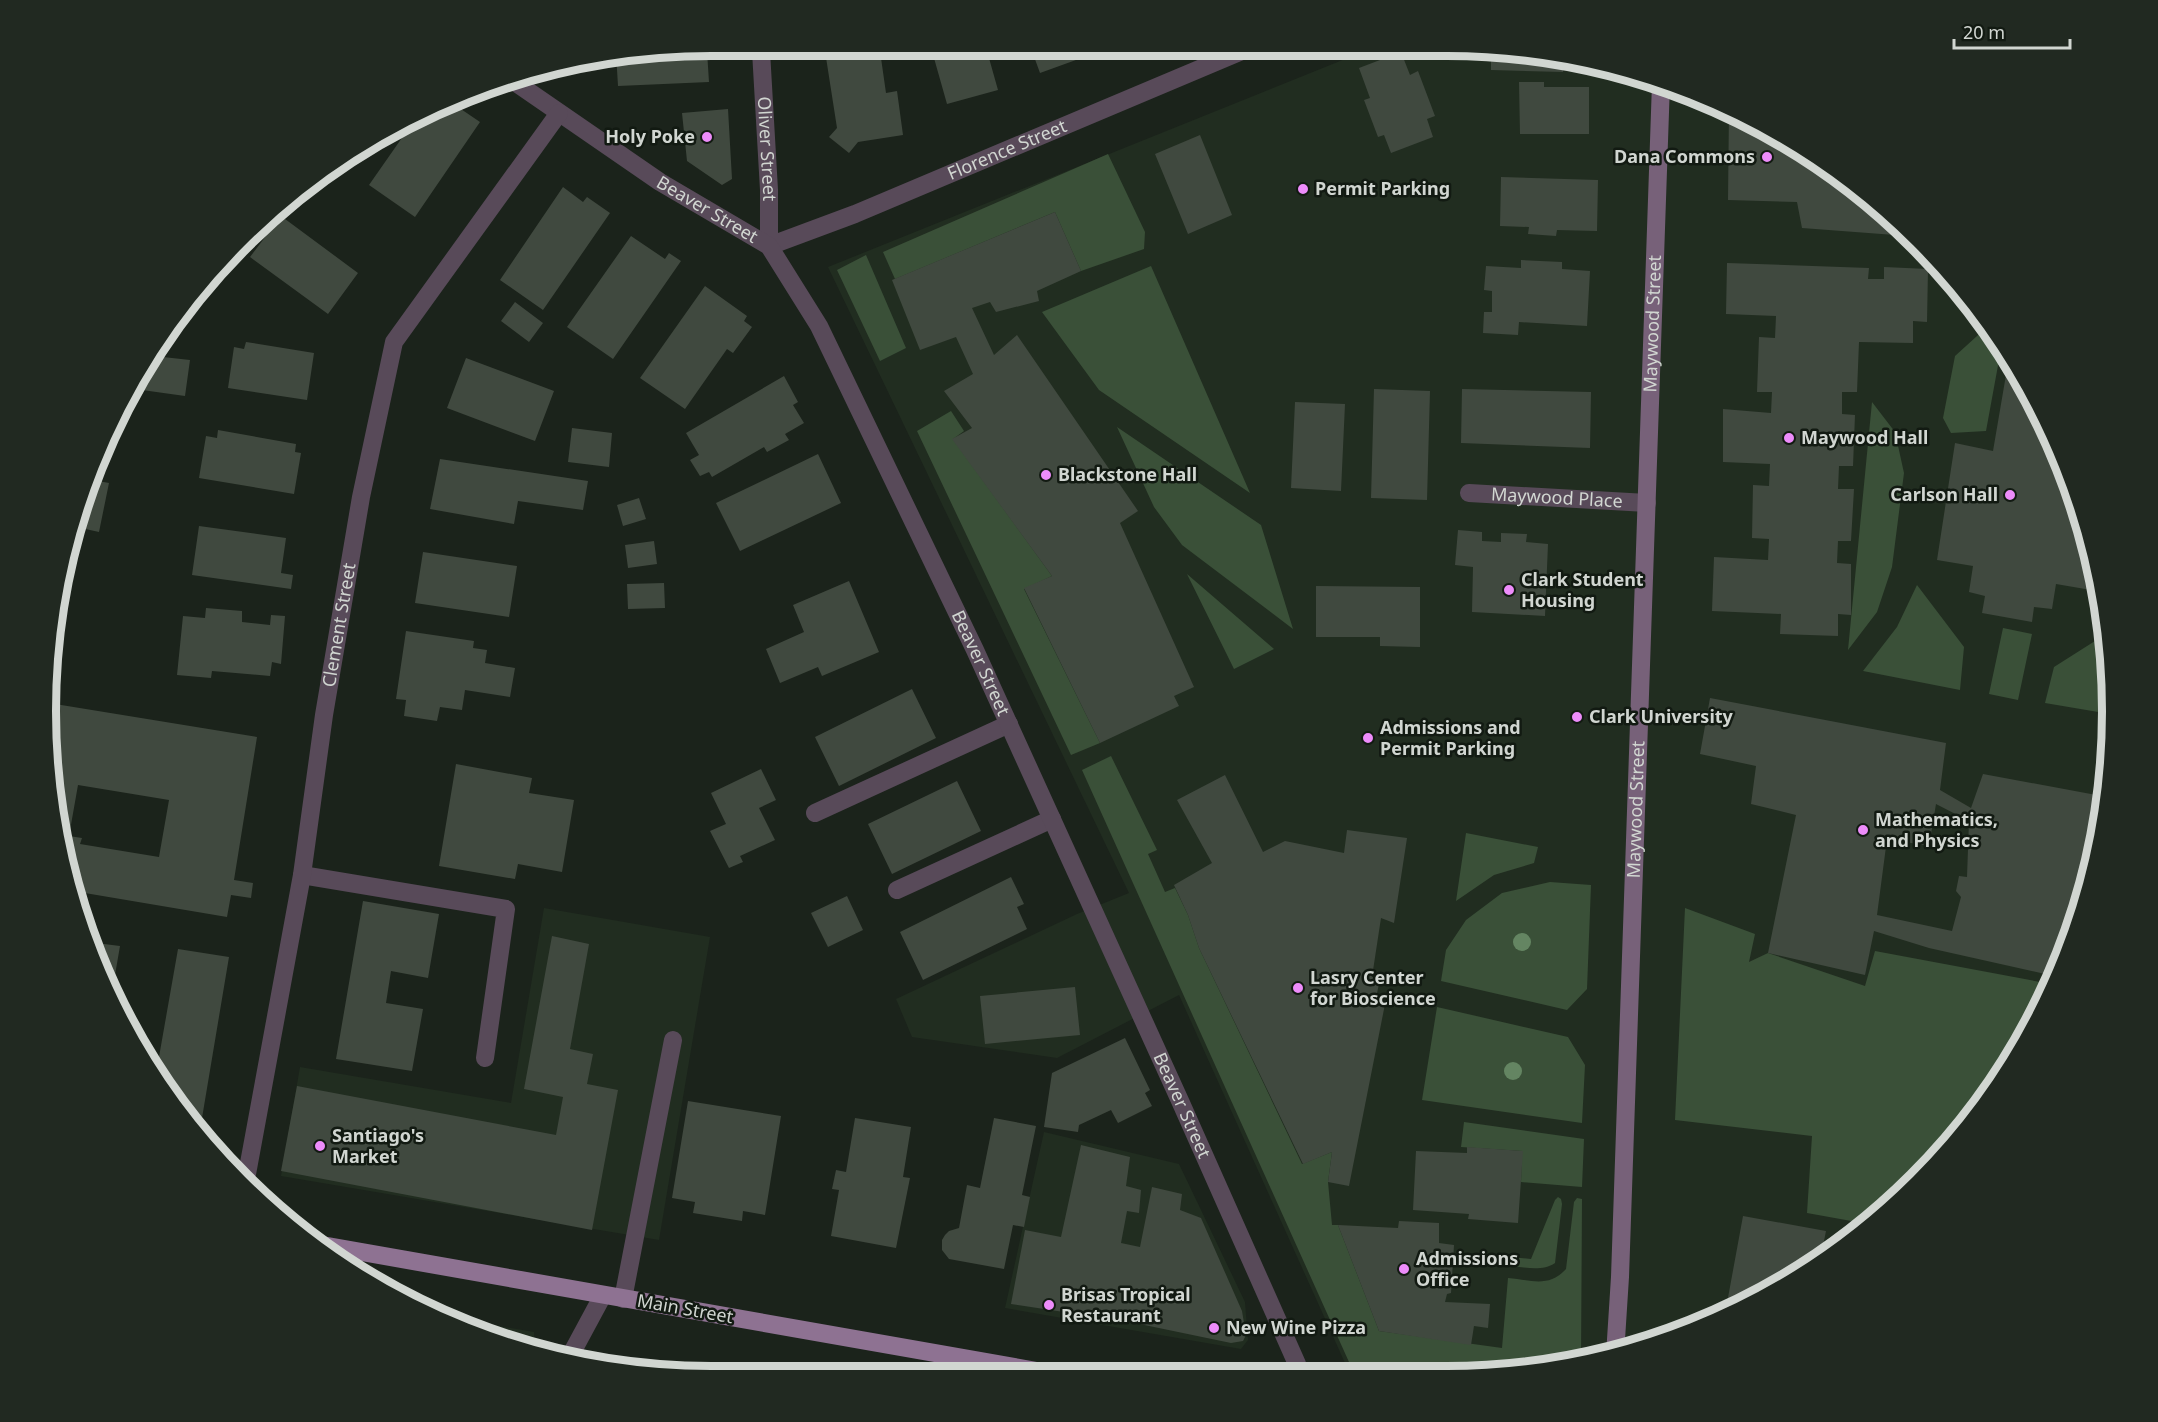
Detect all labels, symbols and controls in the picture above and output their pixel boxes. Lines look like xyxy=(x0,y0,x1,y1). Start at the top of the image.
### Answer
scale bar xyxy=(1954,12,2070,50)
text: 20 m xyxy=(1963,20,2005,44)
street label: Oliver Street xyxy=(753,96,782,202)
street label: Florence Street xyxy=(943,113,1070,185)
place label: Holy Poke xyxy=(605,124,695,148)
marker: Holy Poke xyxy=(700,130,714,144)
place label: Dana Commons xyxy=(1614,144,1755,168)
marker: Dana Commons xyxy=(1760,150,1774,164)
street label: Beaver Street xyxy=(653,170,763,248)
place label: Permit Parking xyxy=(1315,176,1450,200)
marker: Permit Parking xyxy=(1296,182,1310,196)
street label: Maywood Street xyxy=(1637,254,1666,393)
place label: Maywood Hall xyxy=(1801,425,1928,449)
marker: Maywood Hall xyxy=(1782,431,1796,445)
place label: Blackstone Hall xyxy=(1058,462,1197,486)
marker: Blackstone Hall xyxy=(1039,468,1053,482)
street label: Maywood Place xyxy=(1490,481,1623,513)
place label: Carlson Hall xyxy=(1890,482,1998,506)
marker: Carlson Hall xyxy=(2003,488,2017,502)
street label: Clement Street xyxy=(316,560,361,689)
place label: Clark Student Housing xyxy=(1521,567,1644,612)
marker: Clark Student Housing xyxy=(1502,583,1516,597)
street label: Beaver Street xyxy=(947,606,1016,720)
place label: Clark University xyxy=(1589,704,1734,728)
marker: Clark University xyxy=(1570,710,1584,724)
place label: Admissions and Permit Parking xyxy=(1380,715,1521,760)
marker: Admissions and Permit Parking xyxy=(1361,731,1375,745)
street label: Maywood Street xyxy=(1621,740,1649,879)
place label: Mathematics, and Physics xyxy=(1875,807,1998,852)
marker: Mathematics, and Physics xyxy=(1856,823,1870,837)
place label: Lasry Center for Bioscience xyxy=(1310,965,1436,1010)
marker: Lasry Center for Bioscience xyxy=(1291,981,1305,995)
street label: Beaver Street xyxy=(1149,1048,1217,1162)
place label: Santiago's Market xyxy=(332,1123,424,1168)
marker: Santiago's Market xyxy=(313,1139,327,1153)
place label: Admissions Office xyxy=(1416,1246,1518,1291)
marker: Admissions Office xyxy=(1397,1262,1411,1276)
place label: Brisas Tropical Restaurant xyxy=(1061,1282,1191,1327)
street label: Main Street xyxy=(635,1288,736,1328)
marker: Brisas Tropical Restaurant xyxy=(1042,1298,1056,1312)
place label: New Wine Pizza xyxy=(1226,1315,1366,1339)
marker: New Wine Pizza xyxy=(1207,1321,1221,1335)

